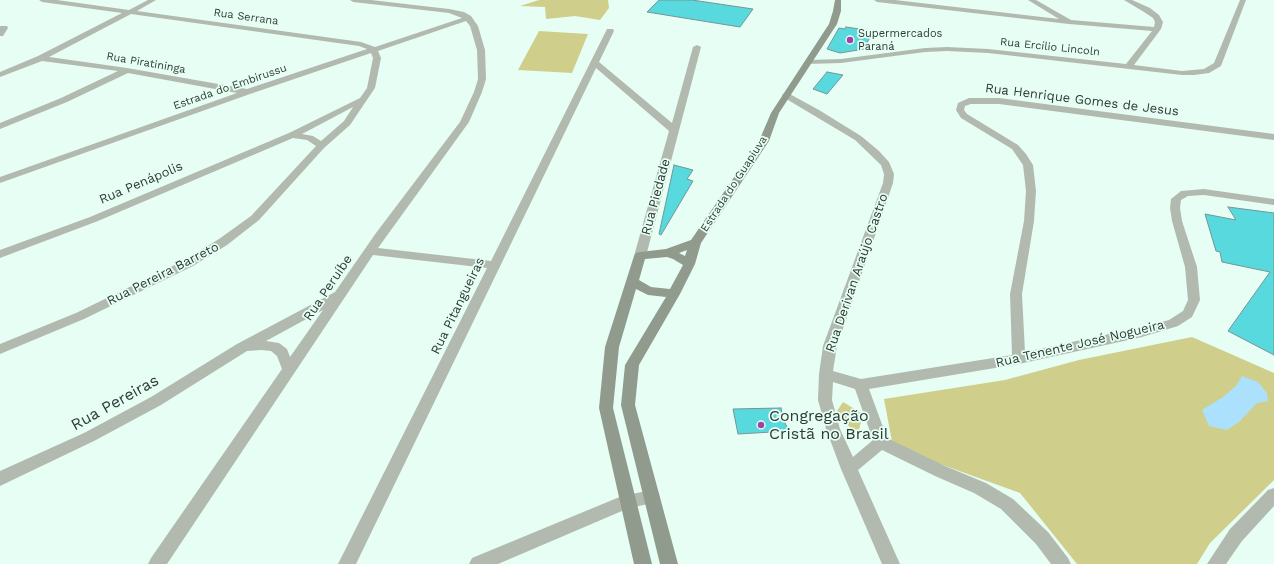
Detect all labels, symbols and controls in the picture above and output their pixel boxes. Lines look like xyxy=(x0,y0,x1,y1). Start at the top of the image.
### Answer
street label: Rua Serrana xyxy=(213,6,279,28)
place label: Supermercados Paraná xyxy=(858,27,942,53)
marker: Supermercados Paraná xyxy=(845,35,855,45)
street label: Rua Ercílio Lincoln xyxy=(999,35,1101,59)
street label: Rua Piratininga xyxy=(105,50,187,76)
street label: Estrada do Embirussu xyxy=(172,61,288,113)
street label: Rua Henrique Gomes de Jesus xyxy=(984,80,1180,120)
street label: Estrada do Guapiuva xyxy=(698,134,770,234)
street label: Rua Piedade xyxy=(638,157,674,237)
street label: Rua Penápolis xyxy=(97,158,185,208)
street label: Rua Derivan Araújo Castro xyxy=(823,192,891,354)
street label: Rua Pereira Barreto xyxy=(104,239,222,309)
street label: Rua Peruíbe xyxy=(300,252,356,324)
street label: Rua Pitangueiras xyxy=(428,255,488,357)
street label: Rua Tenente José Nogueira xyxy=(994,317,1166,371)
street label: Rua Pereiras xyxy=(68,371,162,435)
place label: Congregação Cristã no Brasil xyxy=(769,406,889,444)
marker: Congregação Cristã no Brasil xyxy=(756,420,766,430)

